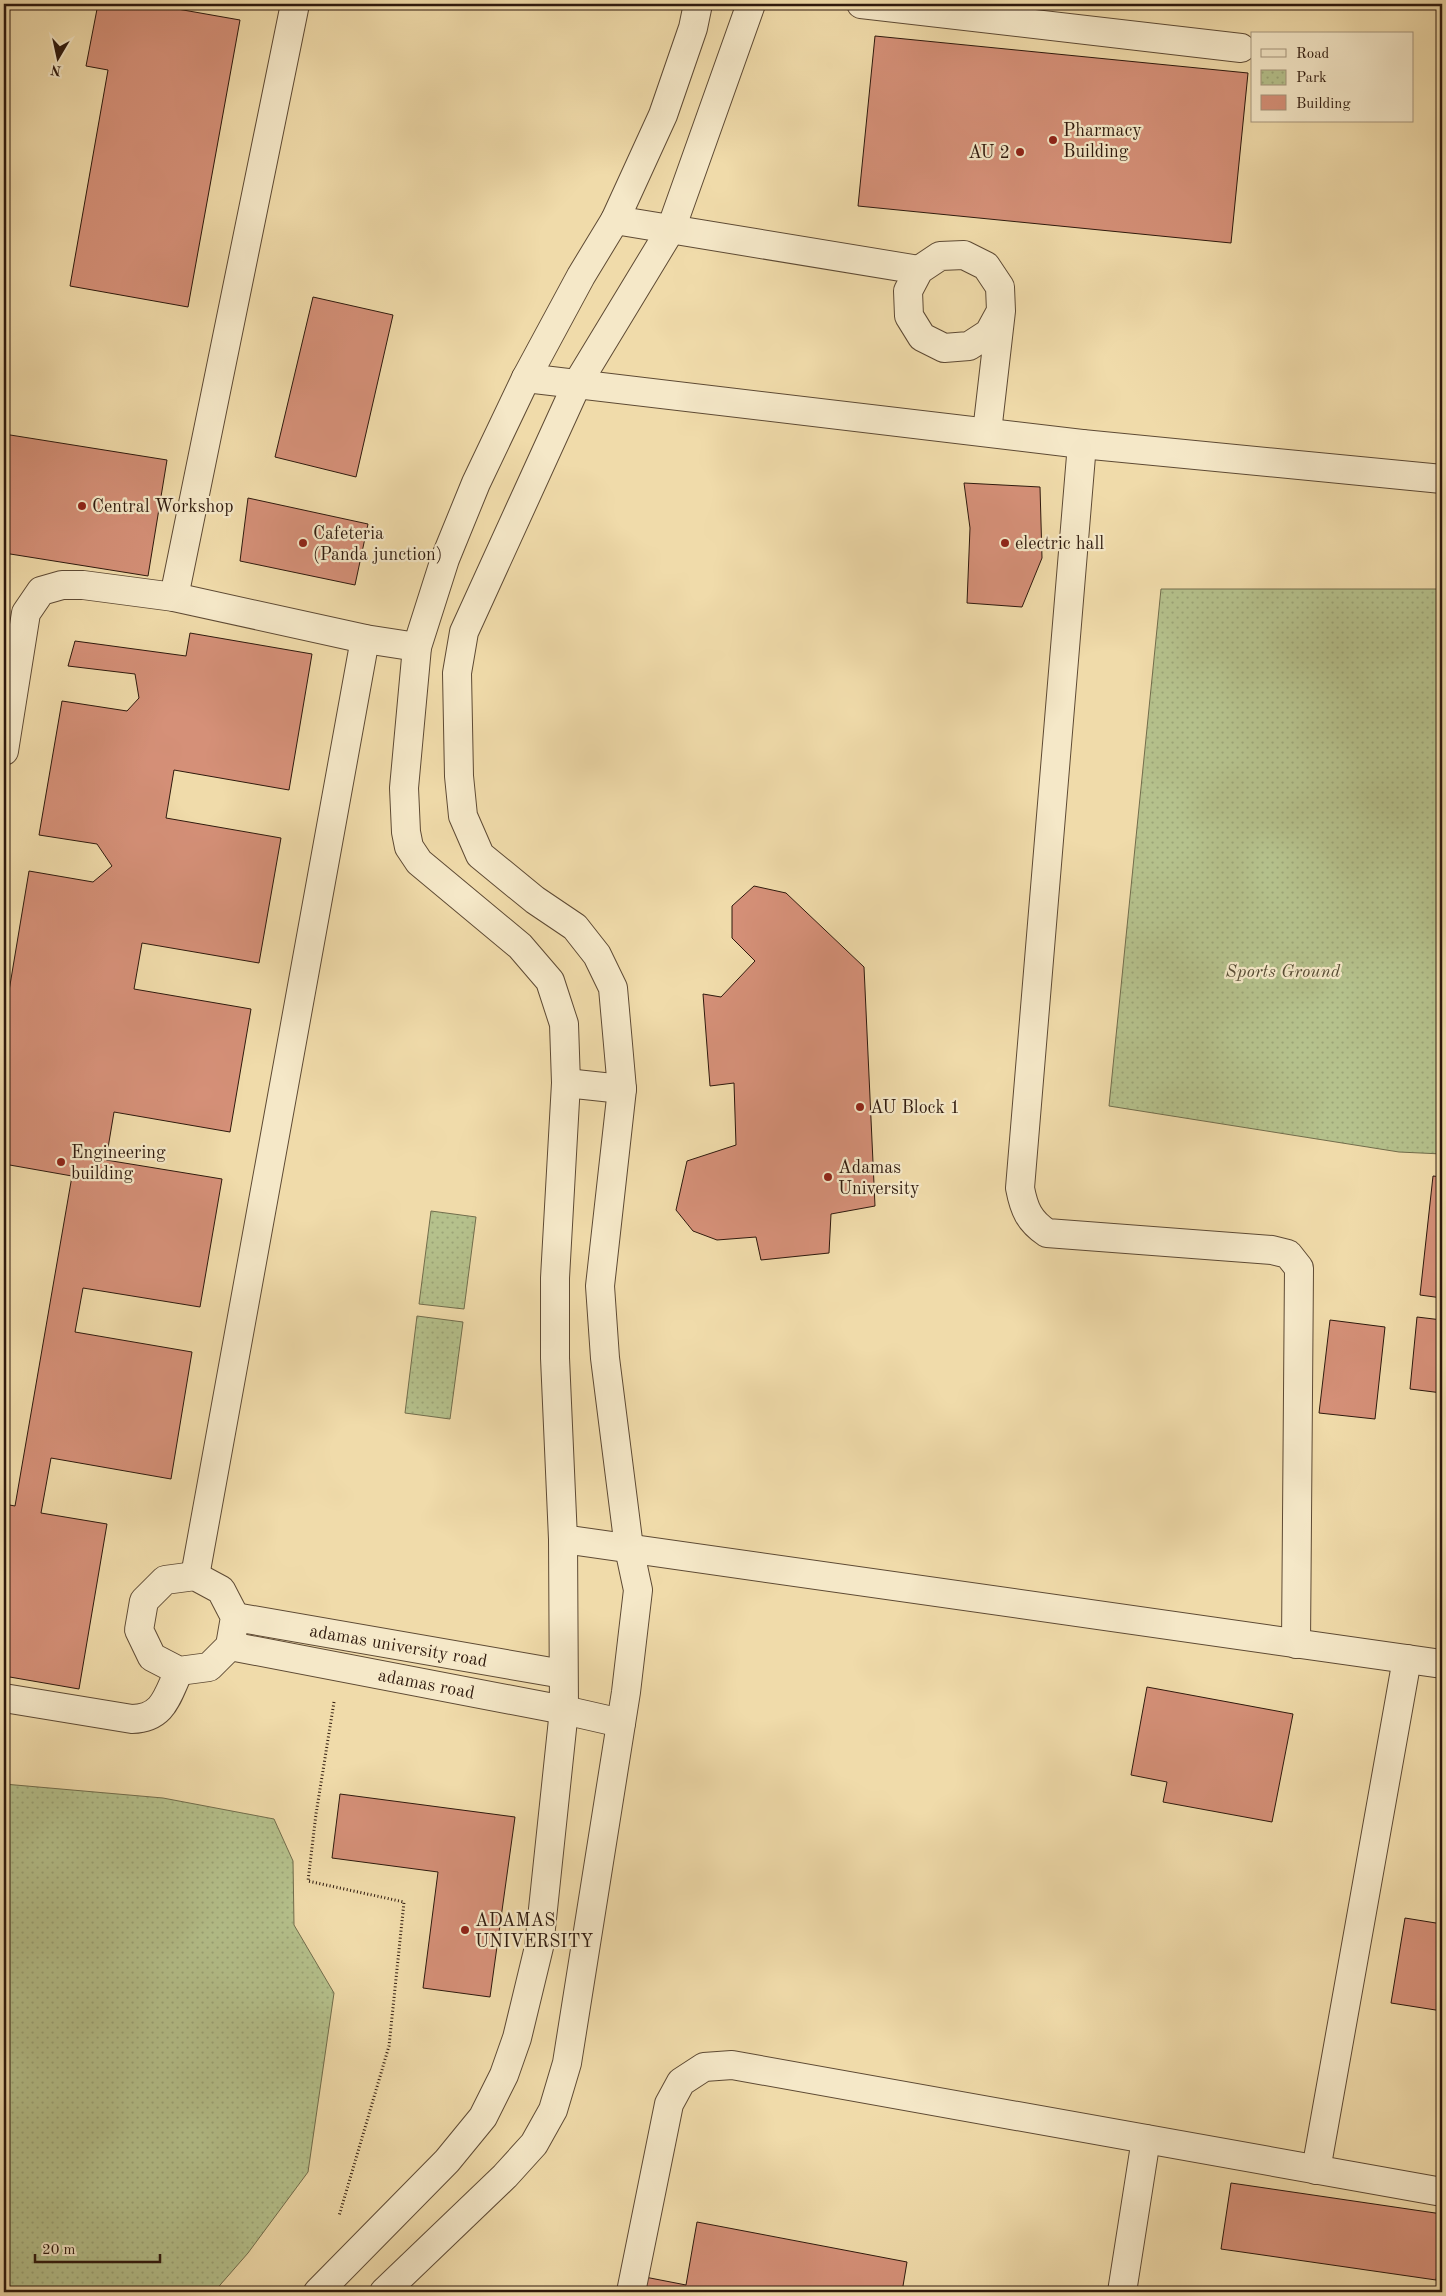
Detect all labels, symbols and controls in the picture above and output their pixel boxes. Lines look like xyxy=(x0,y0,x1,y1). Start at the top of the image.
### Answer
north arrow xyxy=(32,32,82,82)
legend xyxy=(1251,32,1414,122)
text: Road xyxy=(1296,47,1330,62)
text: N xyxy=(49,62,63,78)
text: Park xyxy=(1296,71,1327,86)
text: Building xyxy=(1296,97,1351,112)
place label: Pharmacy Building xyxy=(1063,122,1142,161)
marker: Pharmacy Building xyxy=(1047,134,1059,146)
place label: AU 2 xyxy=(968,144,1010,162)
marker: AU 2 xyxy=(1014,146,1026,158)
place label: Central Workshop xyxy=(92,498,234,516)
marker: Central Workshop xyxy=(76,500,88,512)
place label: Cafeteria (Panda junction) xyxy=(313,525,442,564)
place label: electric hall xyxy=(1015,535,1104,553)
marker: Cafeteria (Panda junction) xyxy=(297,537,309,549)
marker: electric hall xyxy=(999,537,1011,549)
park label: Sports Ground xyxy=(1226,963,1341,981)
place label: AU Block 1 xyxy=(870,1099,960,1117)
marker: AU Block 1 xyxy=(854,1101,866,1113)
place label: Engineering building xyxy=(71,1144,166,1183)
marker: Engineering building xyxy=(55,1156,67,1168)
place label: Adamas University xyxy=(838,1159,920,1198)
marker: Adamas University xyxy=(822,1171,834,1183)
street label: adamas university road xyxy=(308,1622,489,1671)
street label: adamas road xyxy=(376,1667,476,1703)
place label: ADAMAS UNIVERSITY xyxy=(475,1912,593,1951)
marker: ADAMAS UNIVERSITY xyxy=(459,1924,471,1936)
scale bar xyxy=(35,2231,160,2263)
text: 20 m xyxy=(42,2243,76,2258)

